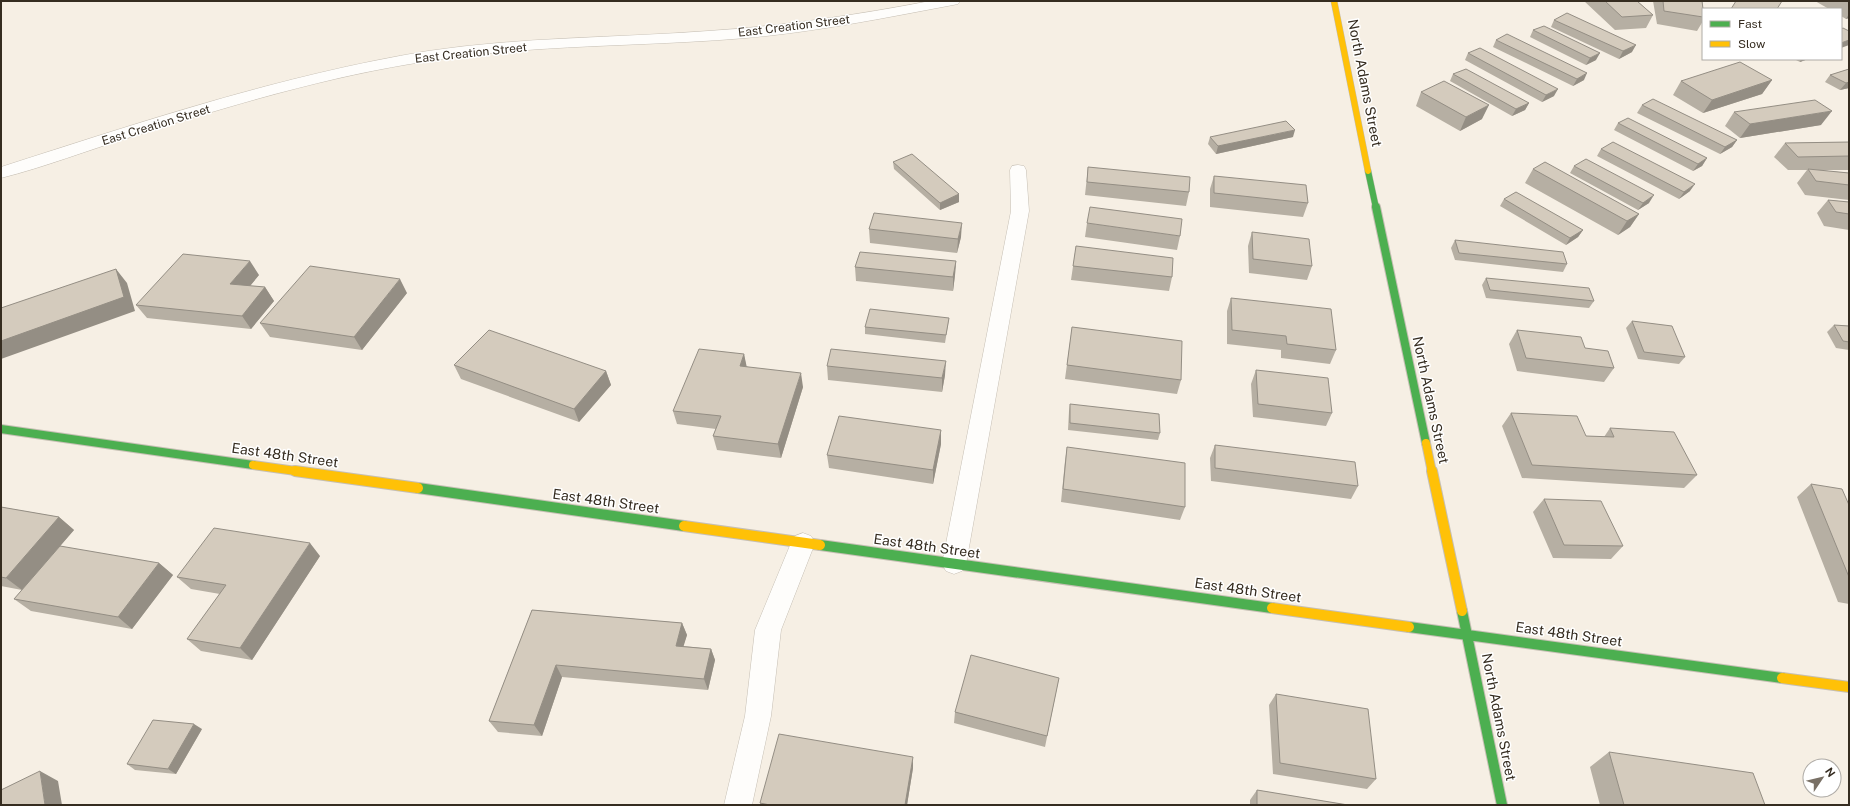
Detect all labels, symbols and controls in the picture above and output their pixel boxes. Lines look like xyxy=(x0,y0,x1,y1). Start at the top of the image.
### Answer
legend xyxy=(1702,8,1842,60)
street label: East Creation Street xyxy=(737,12,851,40)
text: Fast xyxy=(1738,17,1763,31)
street label: North Adams Street xyxy=(1345,18,1385,148)
text: Slow xyxy=(1738,37,1766,51)
street label: East Creation Street xyxy=(414,40,528,66)
street label: East Creation Street xyxy=(100,102,212,148)
street label: North Adams Street xyxy=(1410,335,1452,465)
street label: East 48th Street xyxy=(231,440,339,470)
street label: East 48th Street xyxy=(552,486,660,516)
street label: East 48th Street xyxy=(873,531,981,561)
street label: East 48th Street xyxy=(1194,575,1302,605)
street label: East 48th Street xyxy=(1515,619,1623,649)
street label: North Adams Street xyxy=(1479,652,1519,782)
north arrow xyxy=(1802,758,1842,798)
text: N xyxy=(1823,765,1838,779)

